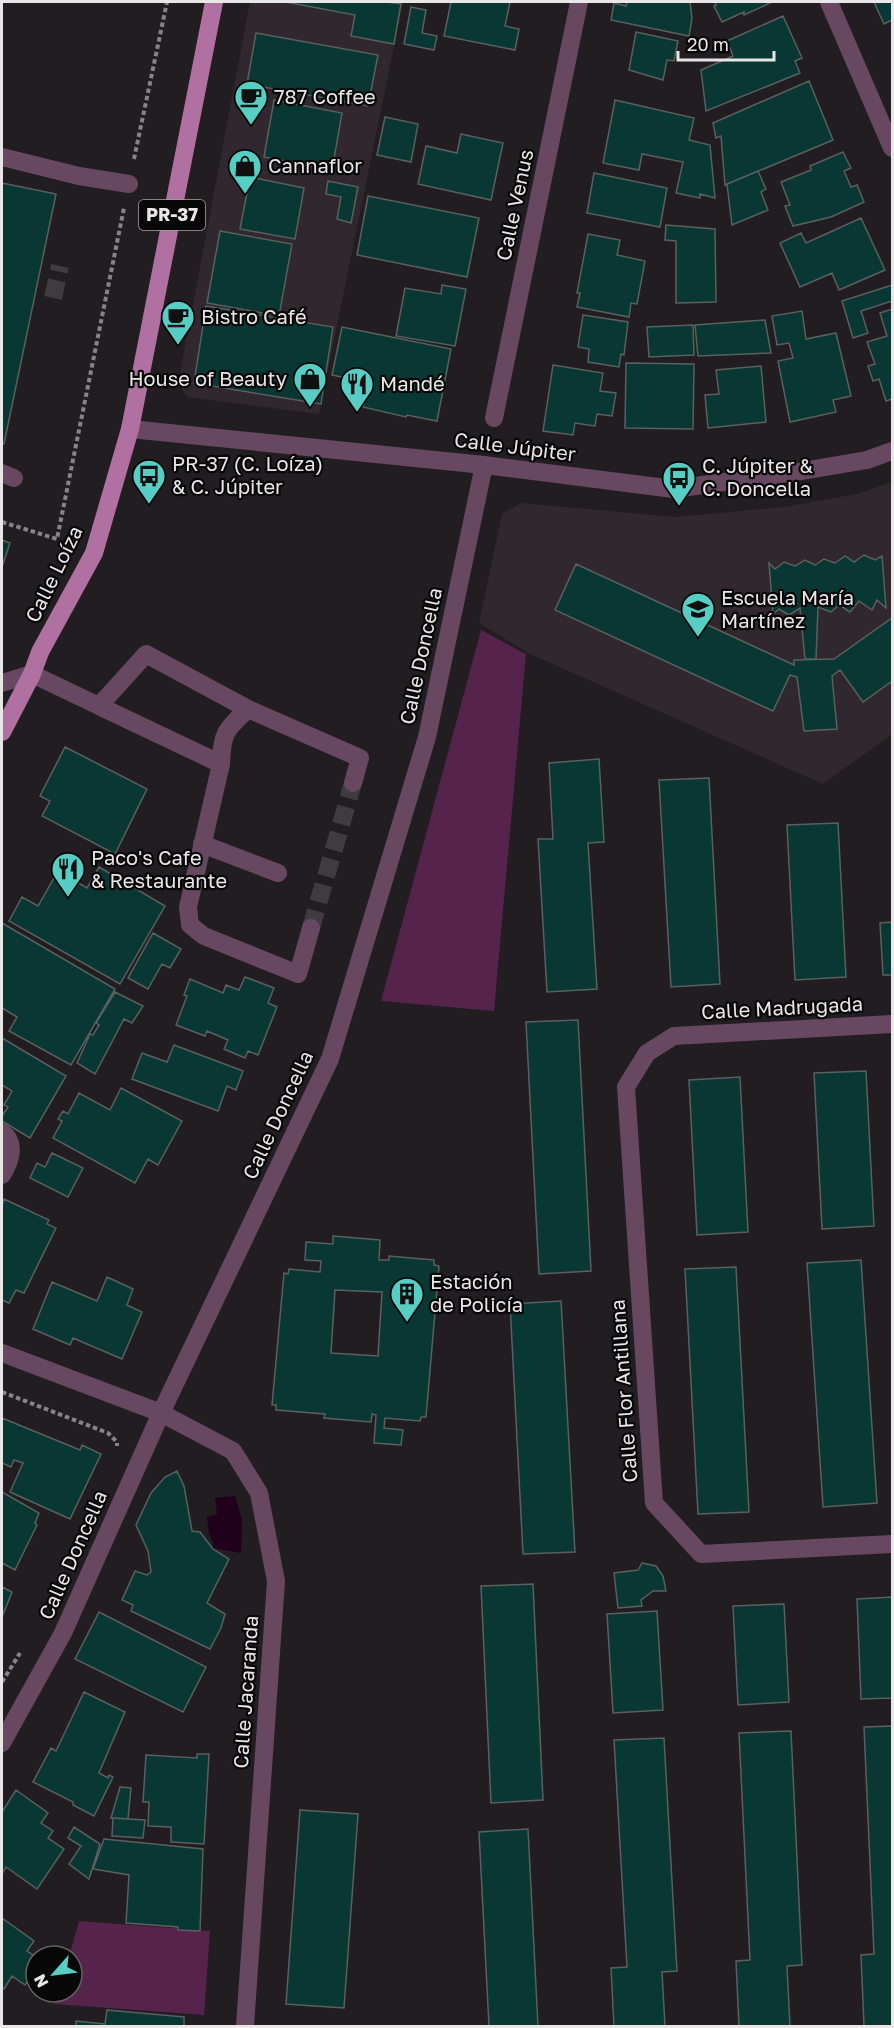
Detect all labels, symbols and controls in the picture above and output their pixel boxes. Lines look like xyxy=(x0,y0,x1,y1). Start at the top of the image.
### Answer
scale bar xyxy=(678,24,774,62)
text: 20 m xyxy=(687,33,729,55)
cafe icon: 787 Coffee xyxy=(233,79,269,126)
place label: 787 Coffee xyxy=(274,84,376,108)
street label: Calle Venus xyxy=(491,147,537,263)
shop icon: Cannaflor xyxy=(227,148,263,195)
place label: Cannaflor xyxy=(268,153,362,177)
road number: PR-37 xyxy=(139,200,205,230)
cafe icon: Bistro Café xyxy=(160,299,196,346)
place label: Bistro Café xyxy=(201,304,307,328)
shop icon: House of Beauty xyxy=(292,361,328,408)
place label: House of Beauty xyxy=(128,366,287,390)
restaurant icon: Mandé xyxy=(339,366,375,413)
place label: Mandé xyxy=(380,371,445,395)
street label: Calle Júpiter xyxy=(453,427,577,465)
place label: PR-37 (C. Loíza) & C. Júpiter xyxy=(172,451,323,498)
place label: C. Júpiter & C. Doncella xyxy=(702,453,813,500)
bus stop icon: PR-37 (C. Loíza) & C. Júpiter xyxy=(131,458,167,505)
bus stop icon: C. Júpiter & C. Doncella xyxy=(661,460,697,507)
street label: Calle Loíza xyxy=(19,521,87,626)
street label: Calle Doncella xyxy=(394,585,446,726)
place label: Escuela María Martínez xyxy=(721,585,854,632)
school or university icon: Escuela María Martínez xyxy=(680,591,716,638)
place label: Paco's Cafe & Restaurante xyxy=(91,845,227,892)
restaurant icon: Paco's Cafe & Restaurante xyxy=(50,851,86,898)
street label: Calle Madrugada xyxy=(700,991,863,1023)
street label: Calle Doncella xyxy=(237,1047,317,1183)
place label: Estación de Policía xyxy=(430,1269,523,1316)
building icon: Estación de Policía xyxy=(389,1276,425,1323)
street label: Calle Flor Antillana xyxy=(605,1299,641,1483)
street label: Calle Doncella xyxy=(33,1486,111,1623)
street label: Calle Jacaranda xyxy=(228,1615,262,1769)
north arrow xyxy=(24,1944,84,2004)
text: N xyxy=(29,1971,52,1991)

